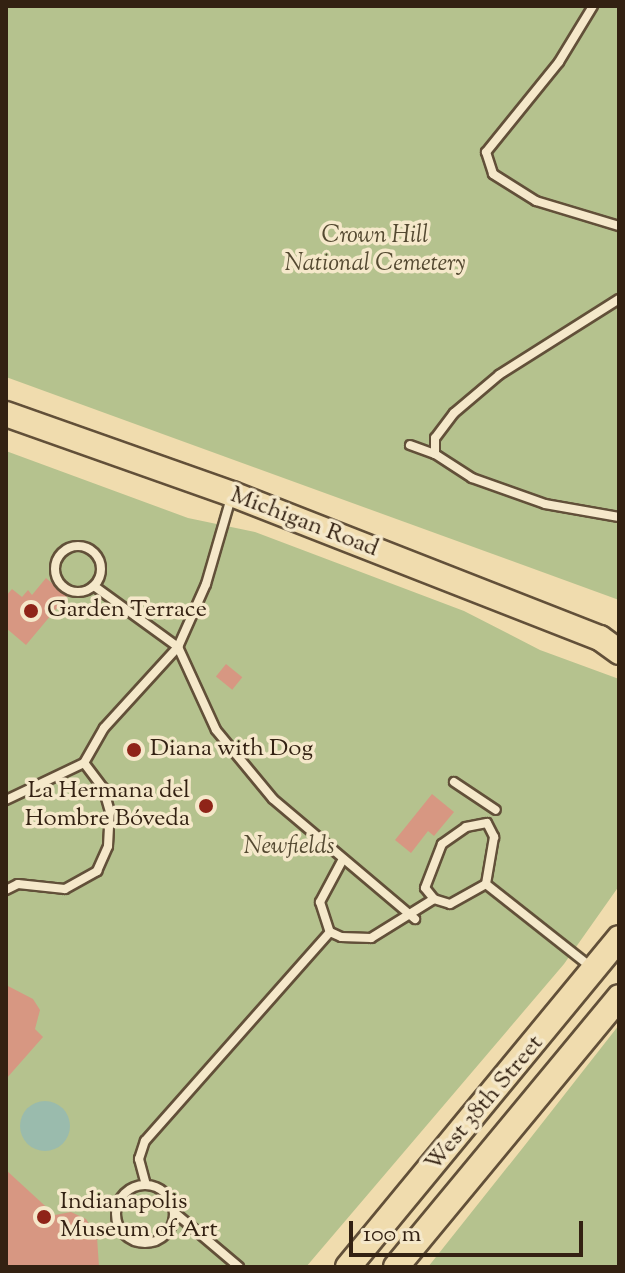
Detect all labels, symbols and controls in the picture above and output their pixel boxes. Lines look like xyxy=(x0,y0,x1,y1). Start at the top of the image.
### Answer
park label: Crown Hill National Cemetery xyxy=(285,223,465,279)
street label: Michigan Road xyxy=(226,482,382,564)
place label: Garden Terrace xyxy=(47,597,207,625)
marker: Garden Terrace xyxy=(22,602,40,620)
place label: Diana with Dog xyxy=(150,736,313,764)
marker: Diana with Dog xyxy=(125,741,143,759)
place label: La Hermana del Hombre Bóveda xyxy=(25,778,190,834)
marker: La Hermana del Hombre Bóveda xyxy=(197,797,215,815)
park label: Newfields xyxy=(243,834,335,862)
street label: West 38th Street xyxy=(420,1030,550,1178)
place label: Indianapolis Museum of Art xyxy=(60,1189,218,1245)
scale bar xyxy=(353,1205,587,1255)
marker: Indianapolis Museum of Art xyxy=(35,1208,53,1226)
text: 100 m xyxy=(363,1218,421,1252)

